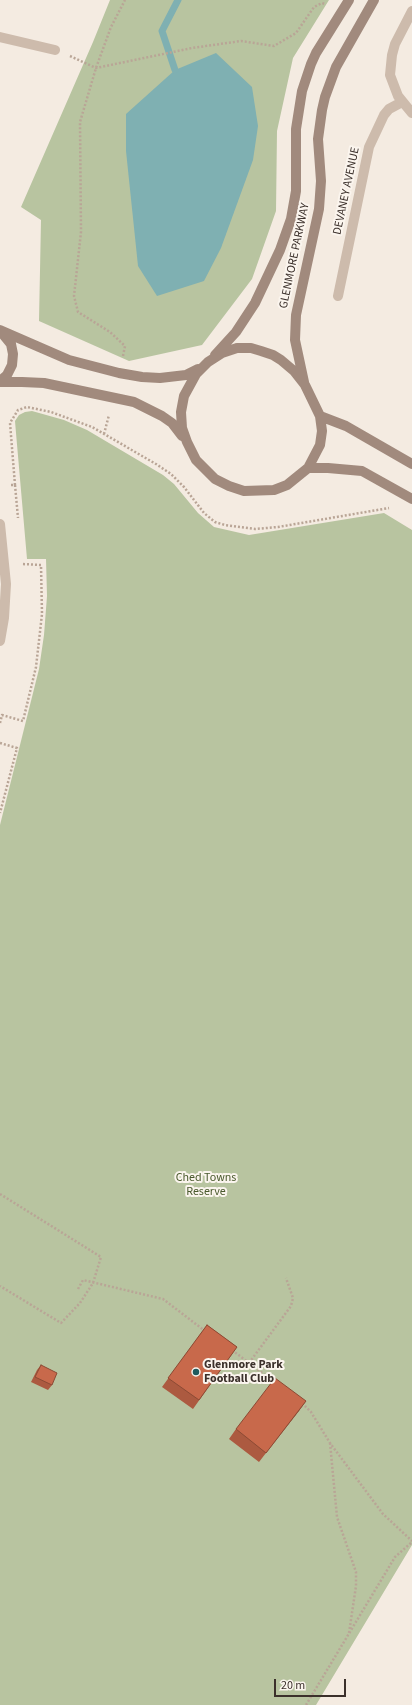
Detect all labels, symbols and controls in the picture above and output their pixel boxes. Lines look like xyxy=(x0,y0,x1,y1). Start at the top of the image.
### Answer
street label: DEVANEY AVENUE xyxy=(331,146,363,236)
street label: GLENMORE PARKWAY xyxy=(277,202,313,310)
park label: Ched Towns Reserve xyxy=(176,1171,236,1199)
place label: Glenmore Park Football Club xyxy=(204,1358,283,1386)
marker: Glenmore Park Football Club xyxy=(191,1367,201,1377)
scale bar xyxy=(276,1671,348,1697)
text: 20 m xyxy=(281,1677,305,1694)

